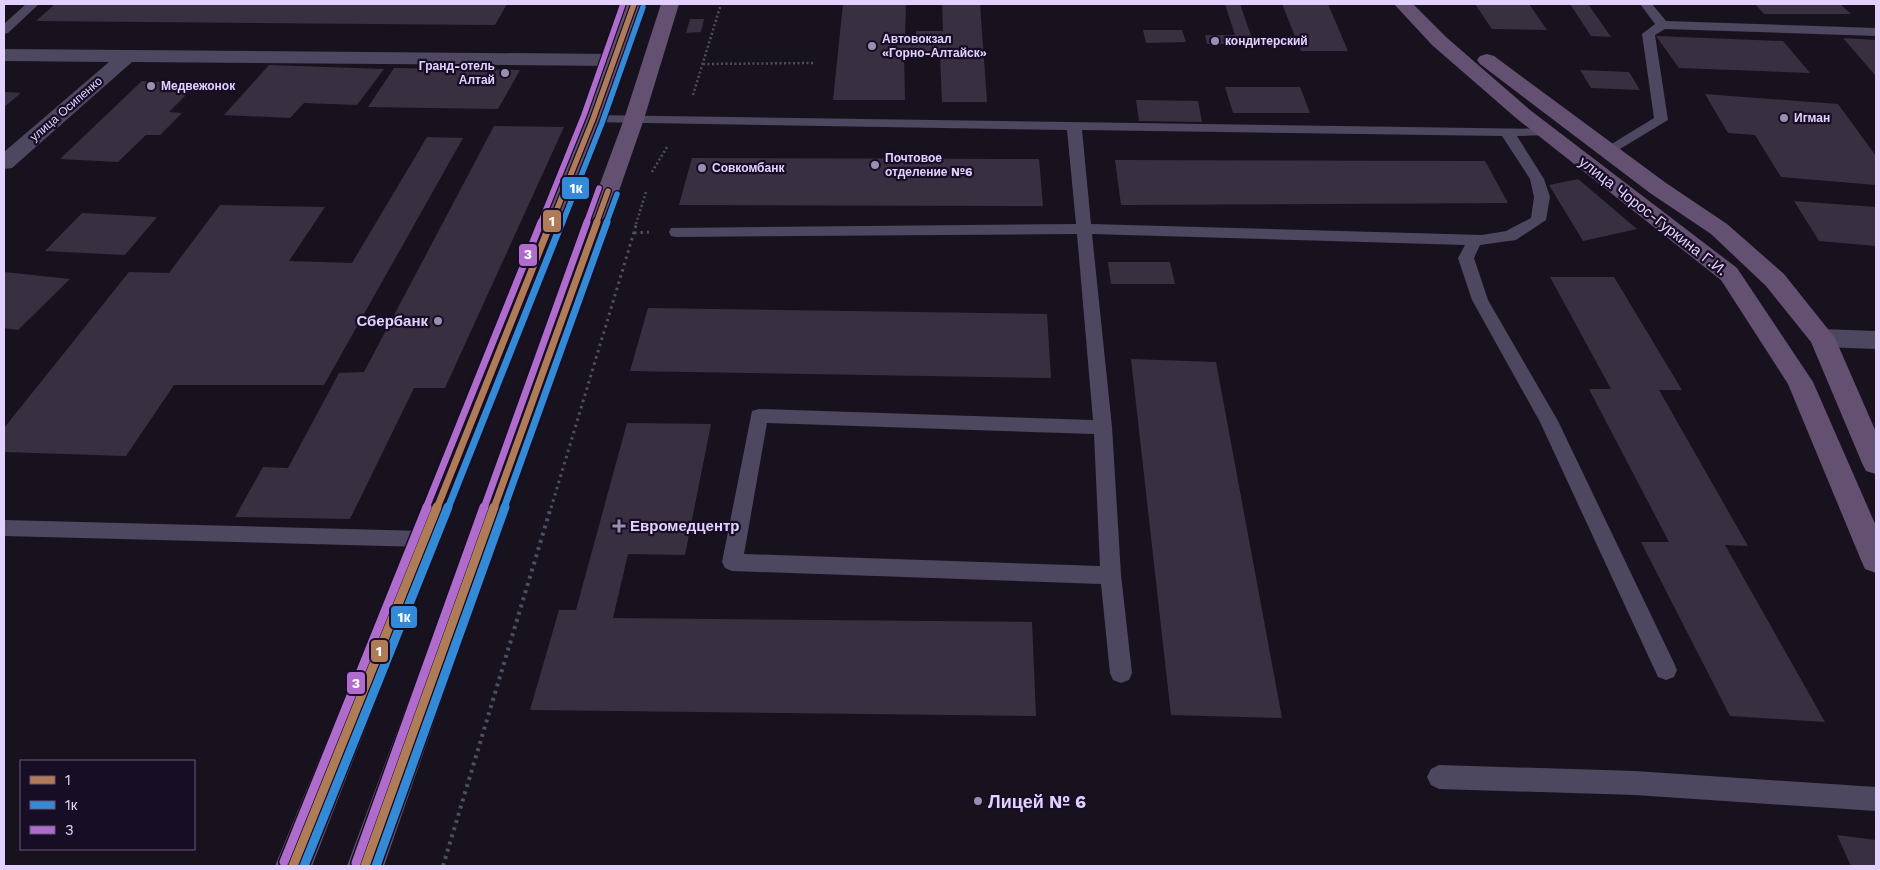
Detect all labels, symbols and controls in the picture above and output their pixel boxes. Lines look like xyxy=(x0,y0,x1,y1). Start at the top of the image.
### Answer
place label: Автовокзал «Горно-Алтайск» xyxy=(882,32,987,60)
place label: кондитерский xyxy=(1225,34,1308,48)
marker: кондитерский xyxy=(1209,35,1221,47)
marker: Автовокзал «Горно-Алтайск» xyxy=(866,40,878,52)
place label: Гранд-отель Алтай xyxy=(419,59,495,87)
marker: Гранд-отель Алтай xyxy=(499,67,511,79)
street label: улица Осипенко xyxy=(27,74,105,144)
place label: Медвежонок xyxy=(161,79,236,93)
marker: Медвежонок xyxy=(145,80,157,92)
place label: Игман xyxy=(1794,111,1830,125)
marker: Игман xyxy=(1778,112,1790,124)
place label: Почтовое отделение №6 xyxy=(885,151,972,179)
street label: улица Чорос-Гуркина Г.И. xyxy=(1575,153,1731,279)
marker: Почтовое отделение №6 xyxy=(869,159,881,171)
place label: Совкомбанк xyxy=(712,161,785,175)
marker: Совкомбанк xyxy=(696,162,708,174)
line badge: 1к xyxy=(561,176,590,200)
text: 1к xyxy=(569,180,584,196)
line badge: 1 xyxy=(542,209,562,233)
text: 1 xyxy=(549,213,555,229)
line badge: 3 xyxy=(518,243,538,267)
text: 3 xyxy=(524,246,532,262)
place label: Сбербанк xyxy=(356,312,428,330)
marker: Сбербанк xyxy=(432,315,444,327)
place label: Евромедцентр xyxy=(630,517,739,535)
marker: Евромедцентр xyxy=(612,519,626,533)
line badge: 1к xyxy=(390,605,418,629)
text: 1к xyxy=(397,609,412,625)
line badge: 1 xyxy=(370,639,389,663)
text: 1 xyxy=(376,643,382,659)
line badge: 3 xyxy=(346,671,366,695)
text: 3 xyxy=(352,675,360,691)
legend xyxy=(20,760,195,850)
text: 1 xyxy=(65,771,71,789)
place label: Лицей № 6 xyxy=(988,791,1086,812)
marker: Лицей № 6 xyxy=(972,795,984,807)
text: 1к xyxy=(65,796,78,814)
text: 3 xyxy=(65,821,74,839)

